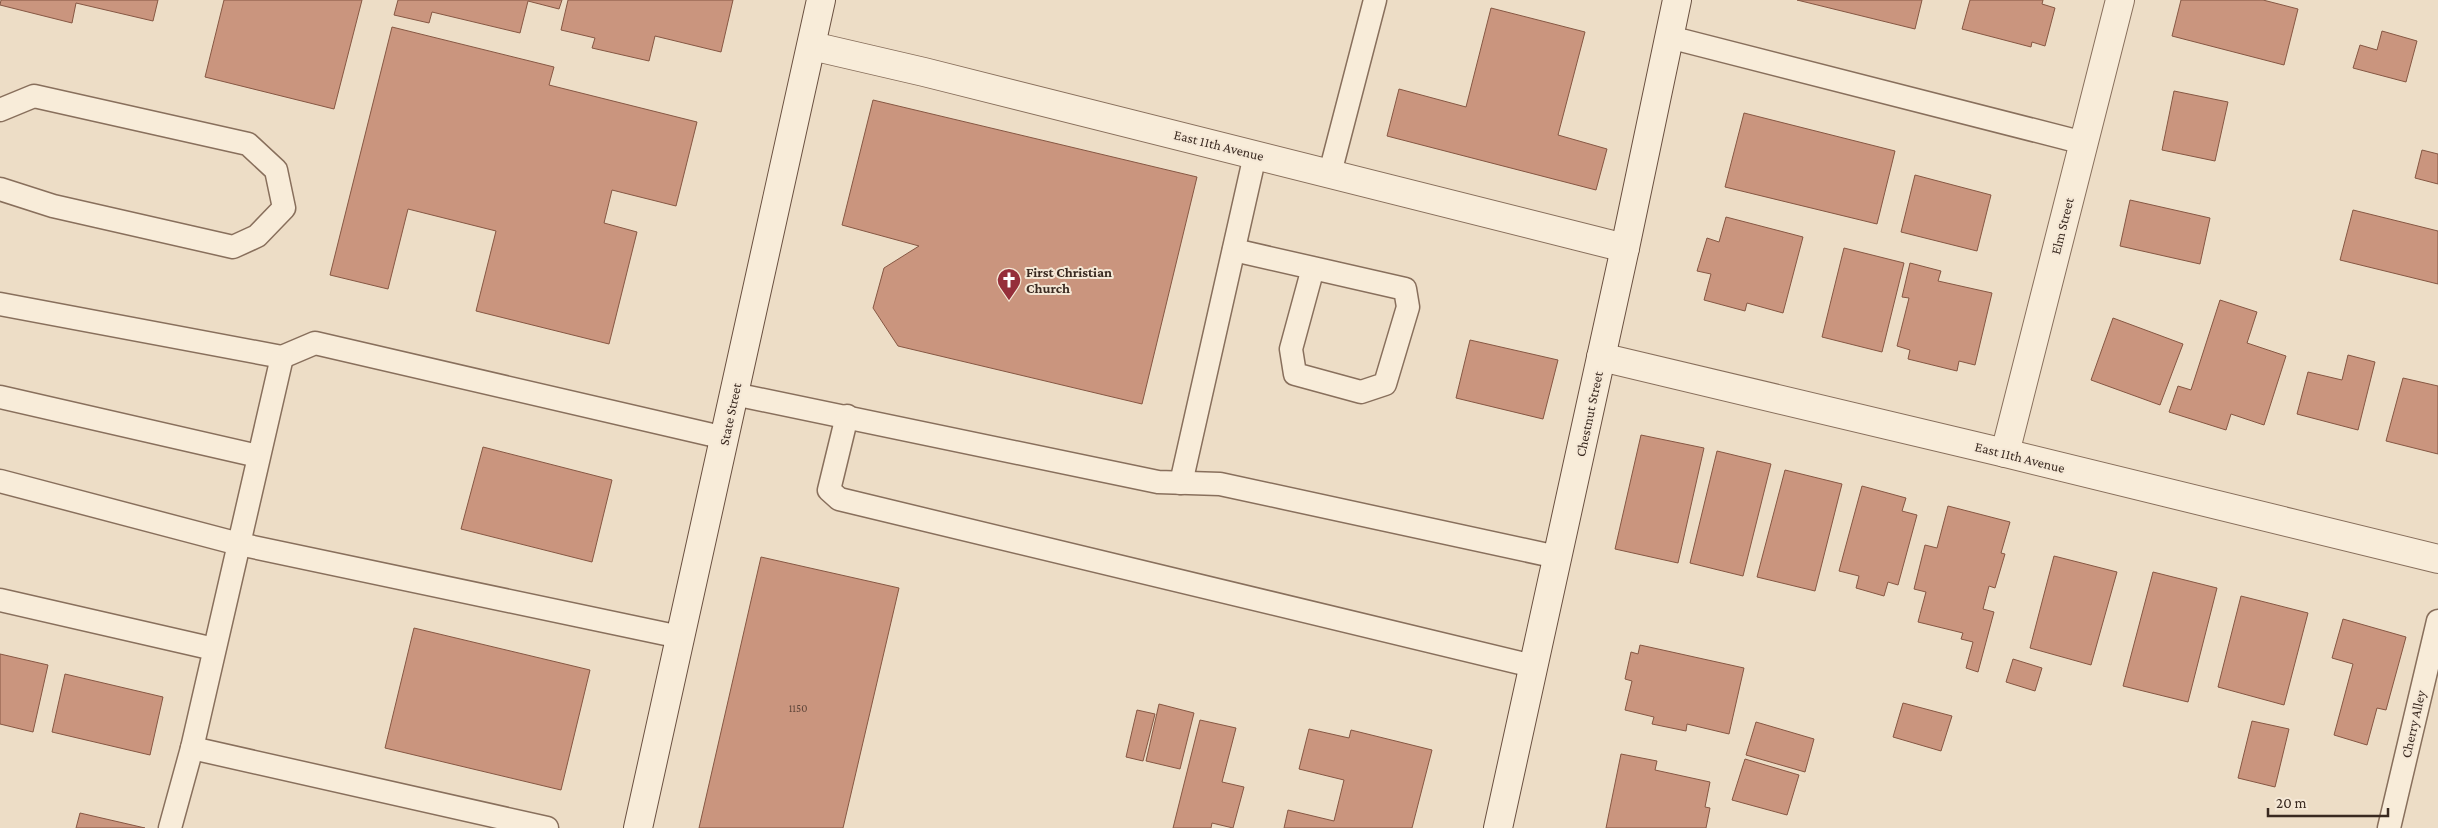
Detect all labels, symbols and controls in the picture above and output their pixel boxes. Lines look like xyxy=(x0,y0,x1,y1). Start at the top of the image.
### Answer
street label: East 11th Avenue xyxy=(1172,126,1266,164)
street label: Elm Street xyxy=(2047,196,2077,256)
place label: First Christian Church xyxy=(1026,264,1112,296)
church icon: First Christian Church xyxy=(996,267,1022,301)
street label: Chestnut Street xyxy=(1572,369,1606,458)
street label: State Street xyxy=(716,381,745,447)
street label: East 11th Avenue xyxy=(1973,438,2067,476)
street label: Cherry Alley xyxy=(2397,688,2429,759)
house number: 1150 xyxy=(789,702,807,714)
scale bar xyxy=(2268,786,2388,818)
text: 20 m xyxy=(2276,795,2307,811)

